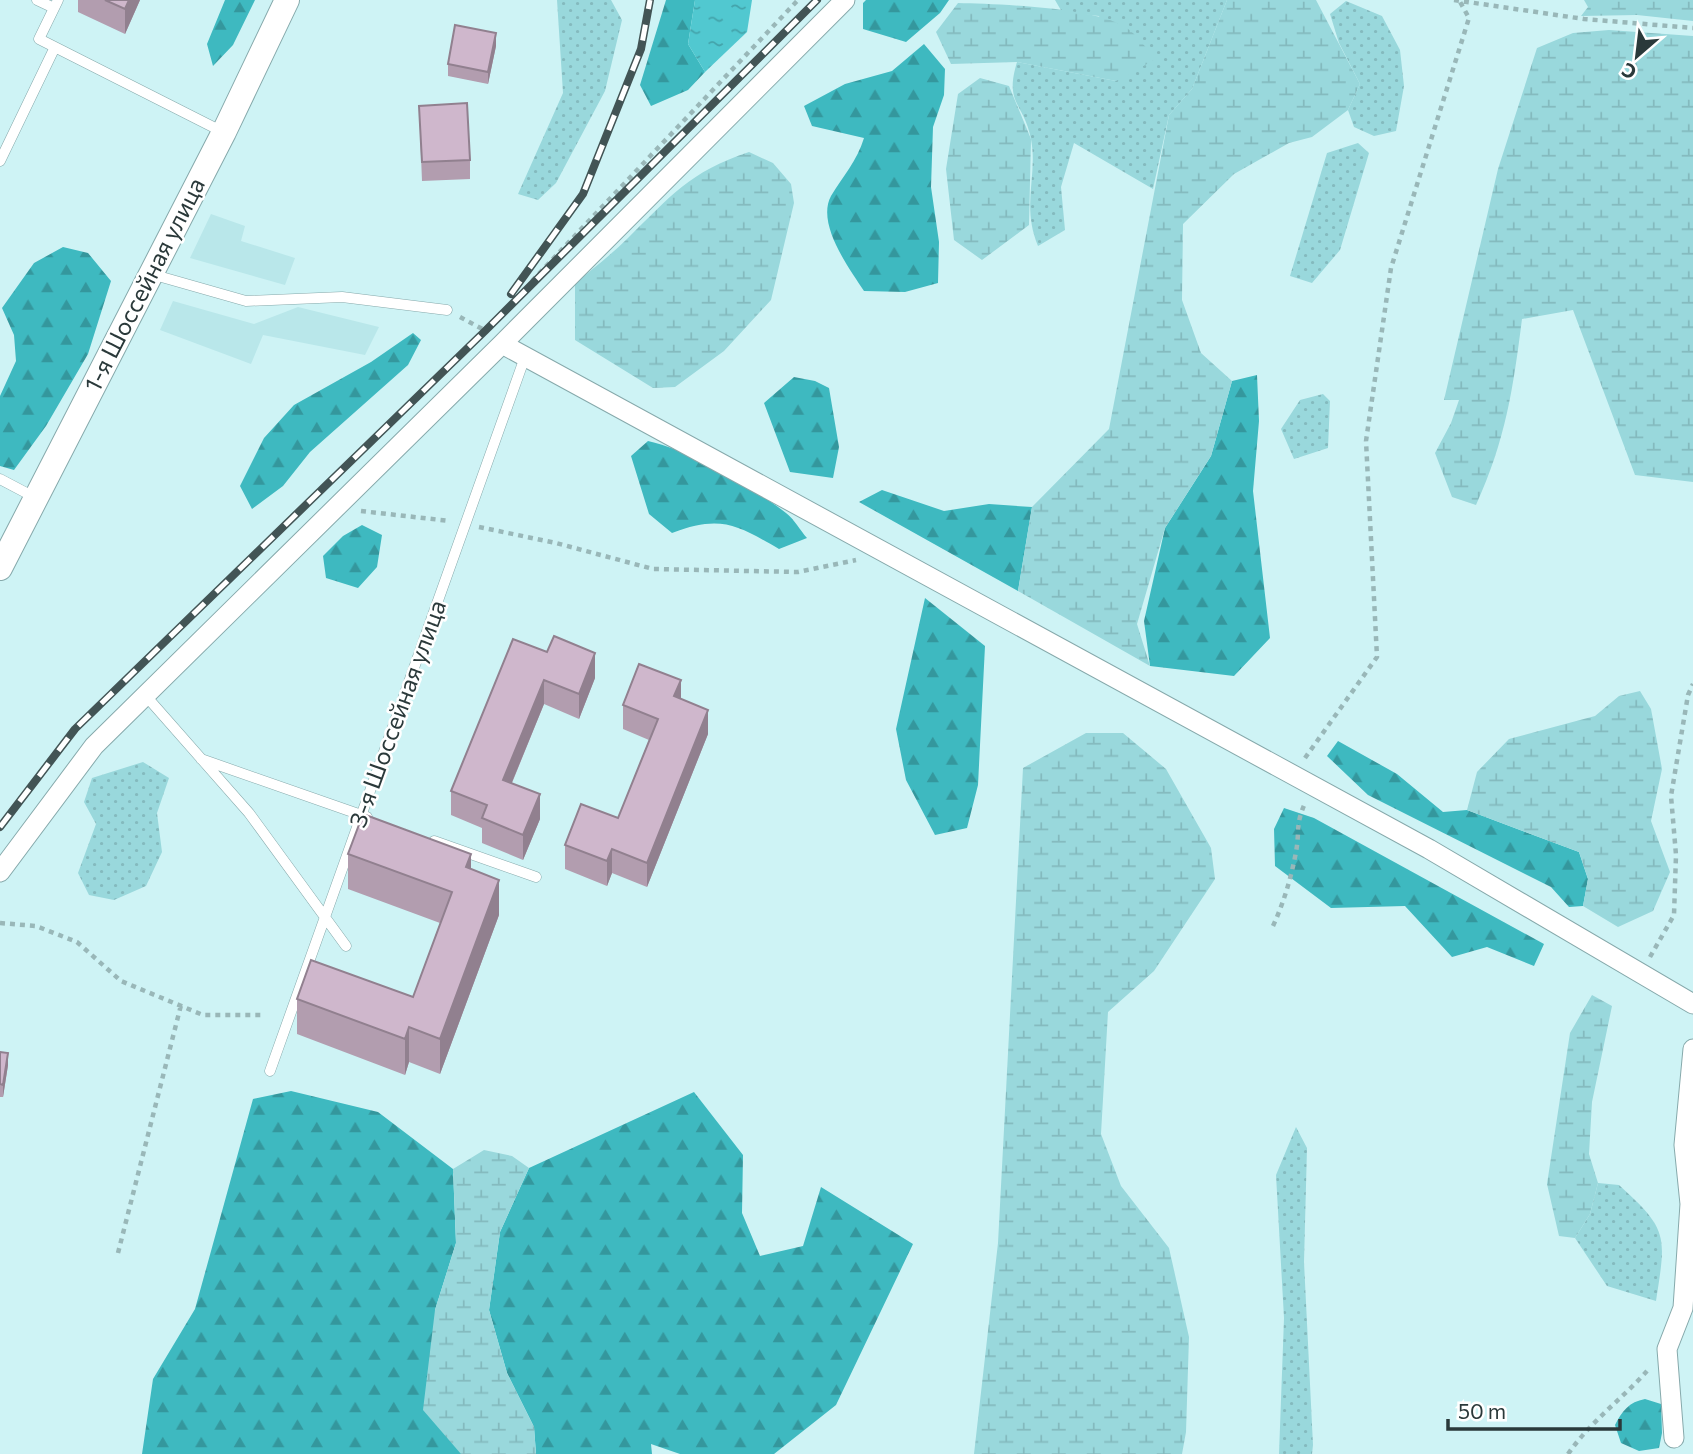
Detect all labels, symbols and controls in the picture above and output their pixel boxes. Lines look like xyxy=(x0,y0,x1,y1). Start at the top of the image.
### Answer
north arrow xyxy=(1602,21,1672,91)
text: С xyxy=(1618,58,1640,85)
street label: 1-я Шоссейная улица xyxy=(77,173,210,396)
street label: 3-я Шоссейная улица xyxy=(342,596,451,831)
scale bar xyxy=(1448,1388,1620,1432)
text: 50 m xyxy=(1458,1398,1506,1423)

